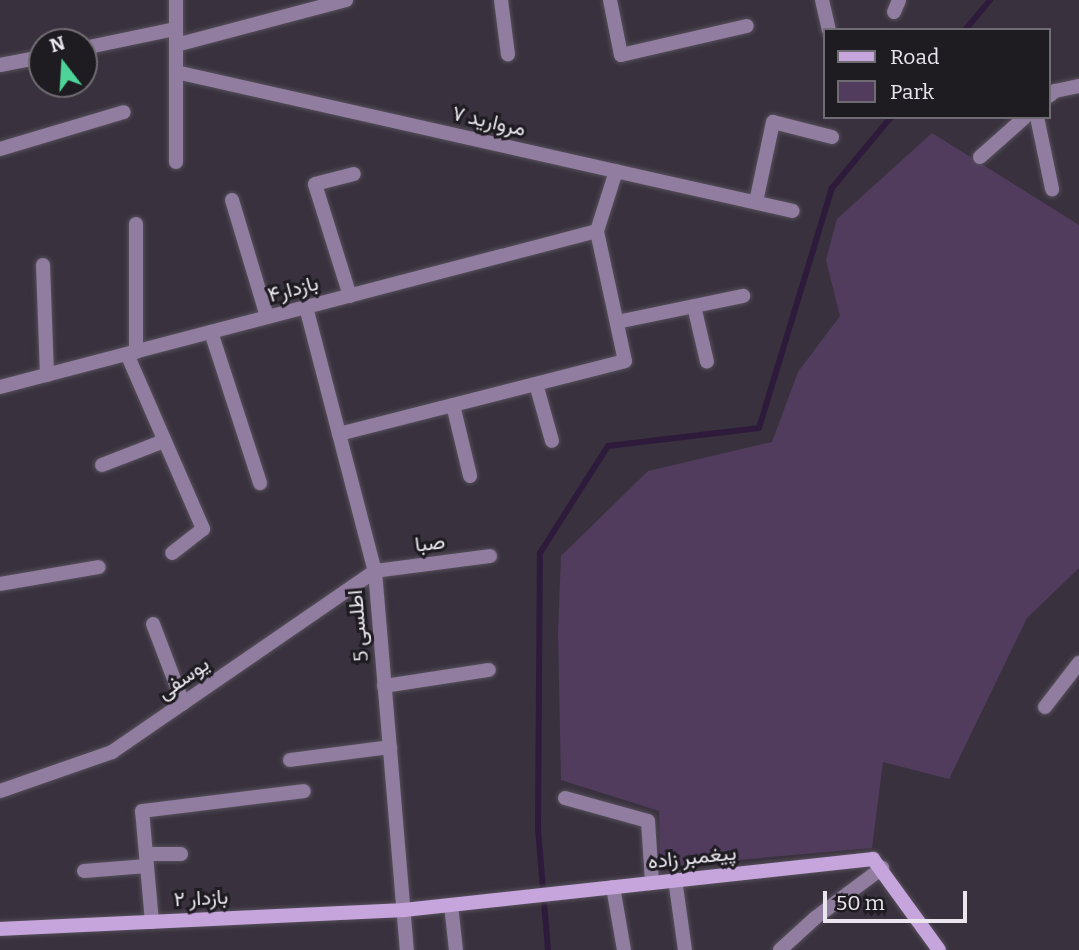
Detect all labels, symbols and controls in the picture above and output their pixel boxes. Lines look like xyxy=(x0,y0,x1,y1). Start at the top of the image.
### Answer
north arrow xyxy=(28,28,98,98)
legend xyxy=(824,28,1051,119)
text: N xyxy=(47,31,68,57)
text: Road xyxy=(890,44,939,70)
text: Park xyxy=(890,79,934,105)
street label: مروارید ۷ xyxy=(450,100,528,142)
street label: بازدار۴ xyxy=(265,270,321,308)
street label: صبا xyxy=(413,529,447,557)
street label: اطلسی 5 xyxy=(342,589,374,663)
street label: یوسفی xyxy=(152,651,214,705)
street label: پیغمبر زاده xyxy=(646,840,738,874)
scale bar xyxy=(827,876,970,920)
street label: بازدار ۲ xyxy=(173,884,229,912)
text: 50 m xyxy=(836,890,885,916)

